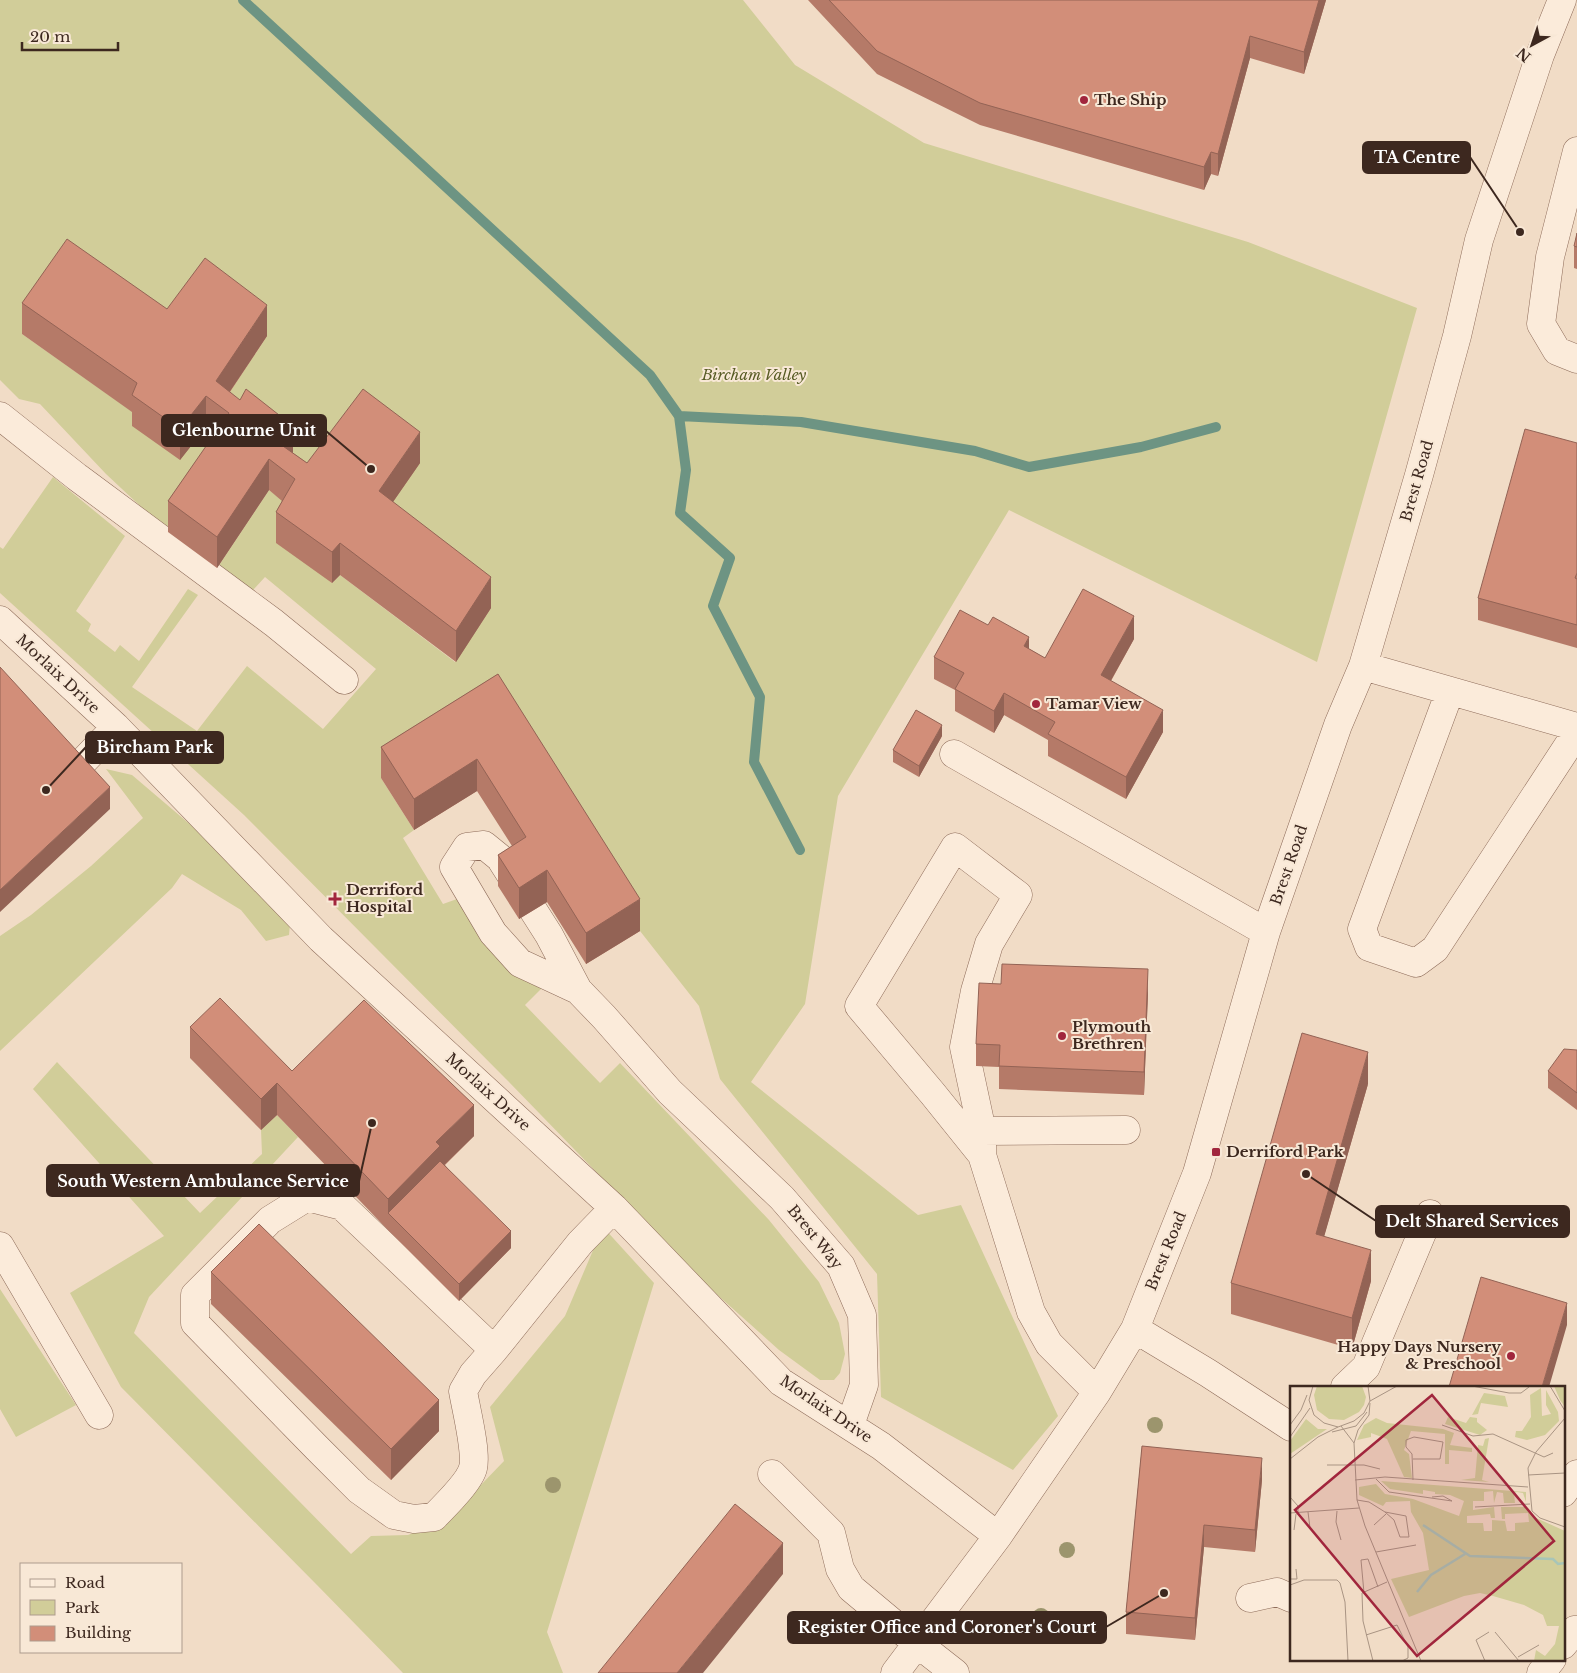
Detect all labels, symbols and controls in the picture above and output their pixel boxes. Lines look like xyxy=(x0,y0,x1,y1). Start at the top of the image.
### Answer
scale bar xyxy=(22,20,119,52)
north arrow xyxy=(1507,20,1557,70)
text: 20 m xyxy=(30,27,70,46)
text: N xyxy=(1513,44,1534,66)
place label: The Ship xyxy=(1094,90,1166,109)
marker: The Ship xyxy=(1078,94,1090,106)
callout: TA Centre xyxy=(1363,142,1470,173)
text: TA Centre xyxy=(1374,147,1460,167)
park label: Bircham Valley xyxy=(701,365,807,384)
callout: Glenbourne Unit xyxy=(162,415,326,446)
text: Glenbourne Unit xyxy=(172,420,317,440)
street label: Brest Road xyxy=(1396,438,1437,524)
street label: Morlaix Drive xyxy=(13,630,104,717)
place label: Tamar View xyxy=(1046,694,1142,713)
marker: Tamar View xyxy=(1030,698,1042,710)
callout: Bircham Park xyxy=(86,732,223,763)
text: Bircham Park xyxy=(96,737,214,757)
street label: Brest Road xyxy=(1266,822,1311,908)
place label: Derriford Hospital xyxy=(346,880,424,916)
marker: Derriford Hospital xyxy=(328,892,342,906)
place label: Plymouth Brethren xyxy=(1072,1017,1151,1053)
marker: Plymouth Brethren xyxy=(1056,1030,1068,1042)
street label: Morlaix Drive xyxy=(442,1049,535,1135)
place label: Derriford Park xyxy=(1226,1142,1345,1161)
marker: Derriford Park xyxy=(1210,1146,1222,1158)
callout: South Western Ambulance Service xyxy=(47,1165,359,1196)
text: South Western Ambulance Service xyxy=(57,1171,349,1191)
street label: Brest Way xyxy=(784,1201,847,1273)
callout: Delt Shared Services xyxy=(1376,1206,1569,1237)
street label: Brest Road xyxy=(1141,1208,1190,1293)
text: Delt Shared Services xyxy=(1385,1211,1559,1231)
place label: Happy Days Nursery & Preschool xyxy=(1337,1337,1502,1373)
marker: Happy Days Nursery & Preschool xyxy=(1505,1350,1517,1362)
street label: Morlaix Drive xyxy=(776,1371,876,1446)
inset map xyxy=(1290,1386,1564,1660)
legend xyxy=(20,1563,182,1653)
text: Road xyxy=(65,1573,105,1592)
text: Park xyxy=(65,1598,101,1617)
callout: Register Office and Coroner's Court xyxy=(788,1612,1106,1643)
text: Register Office and Coroner's Court xyxy=(798,1617,1097,1637)
text: Building xyxy=(65,1623,132,1642)

